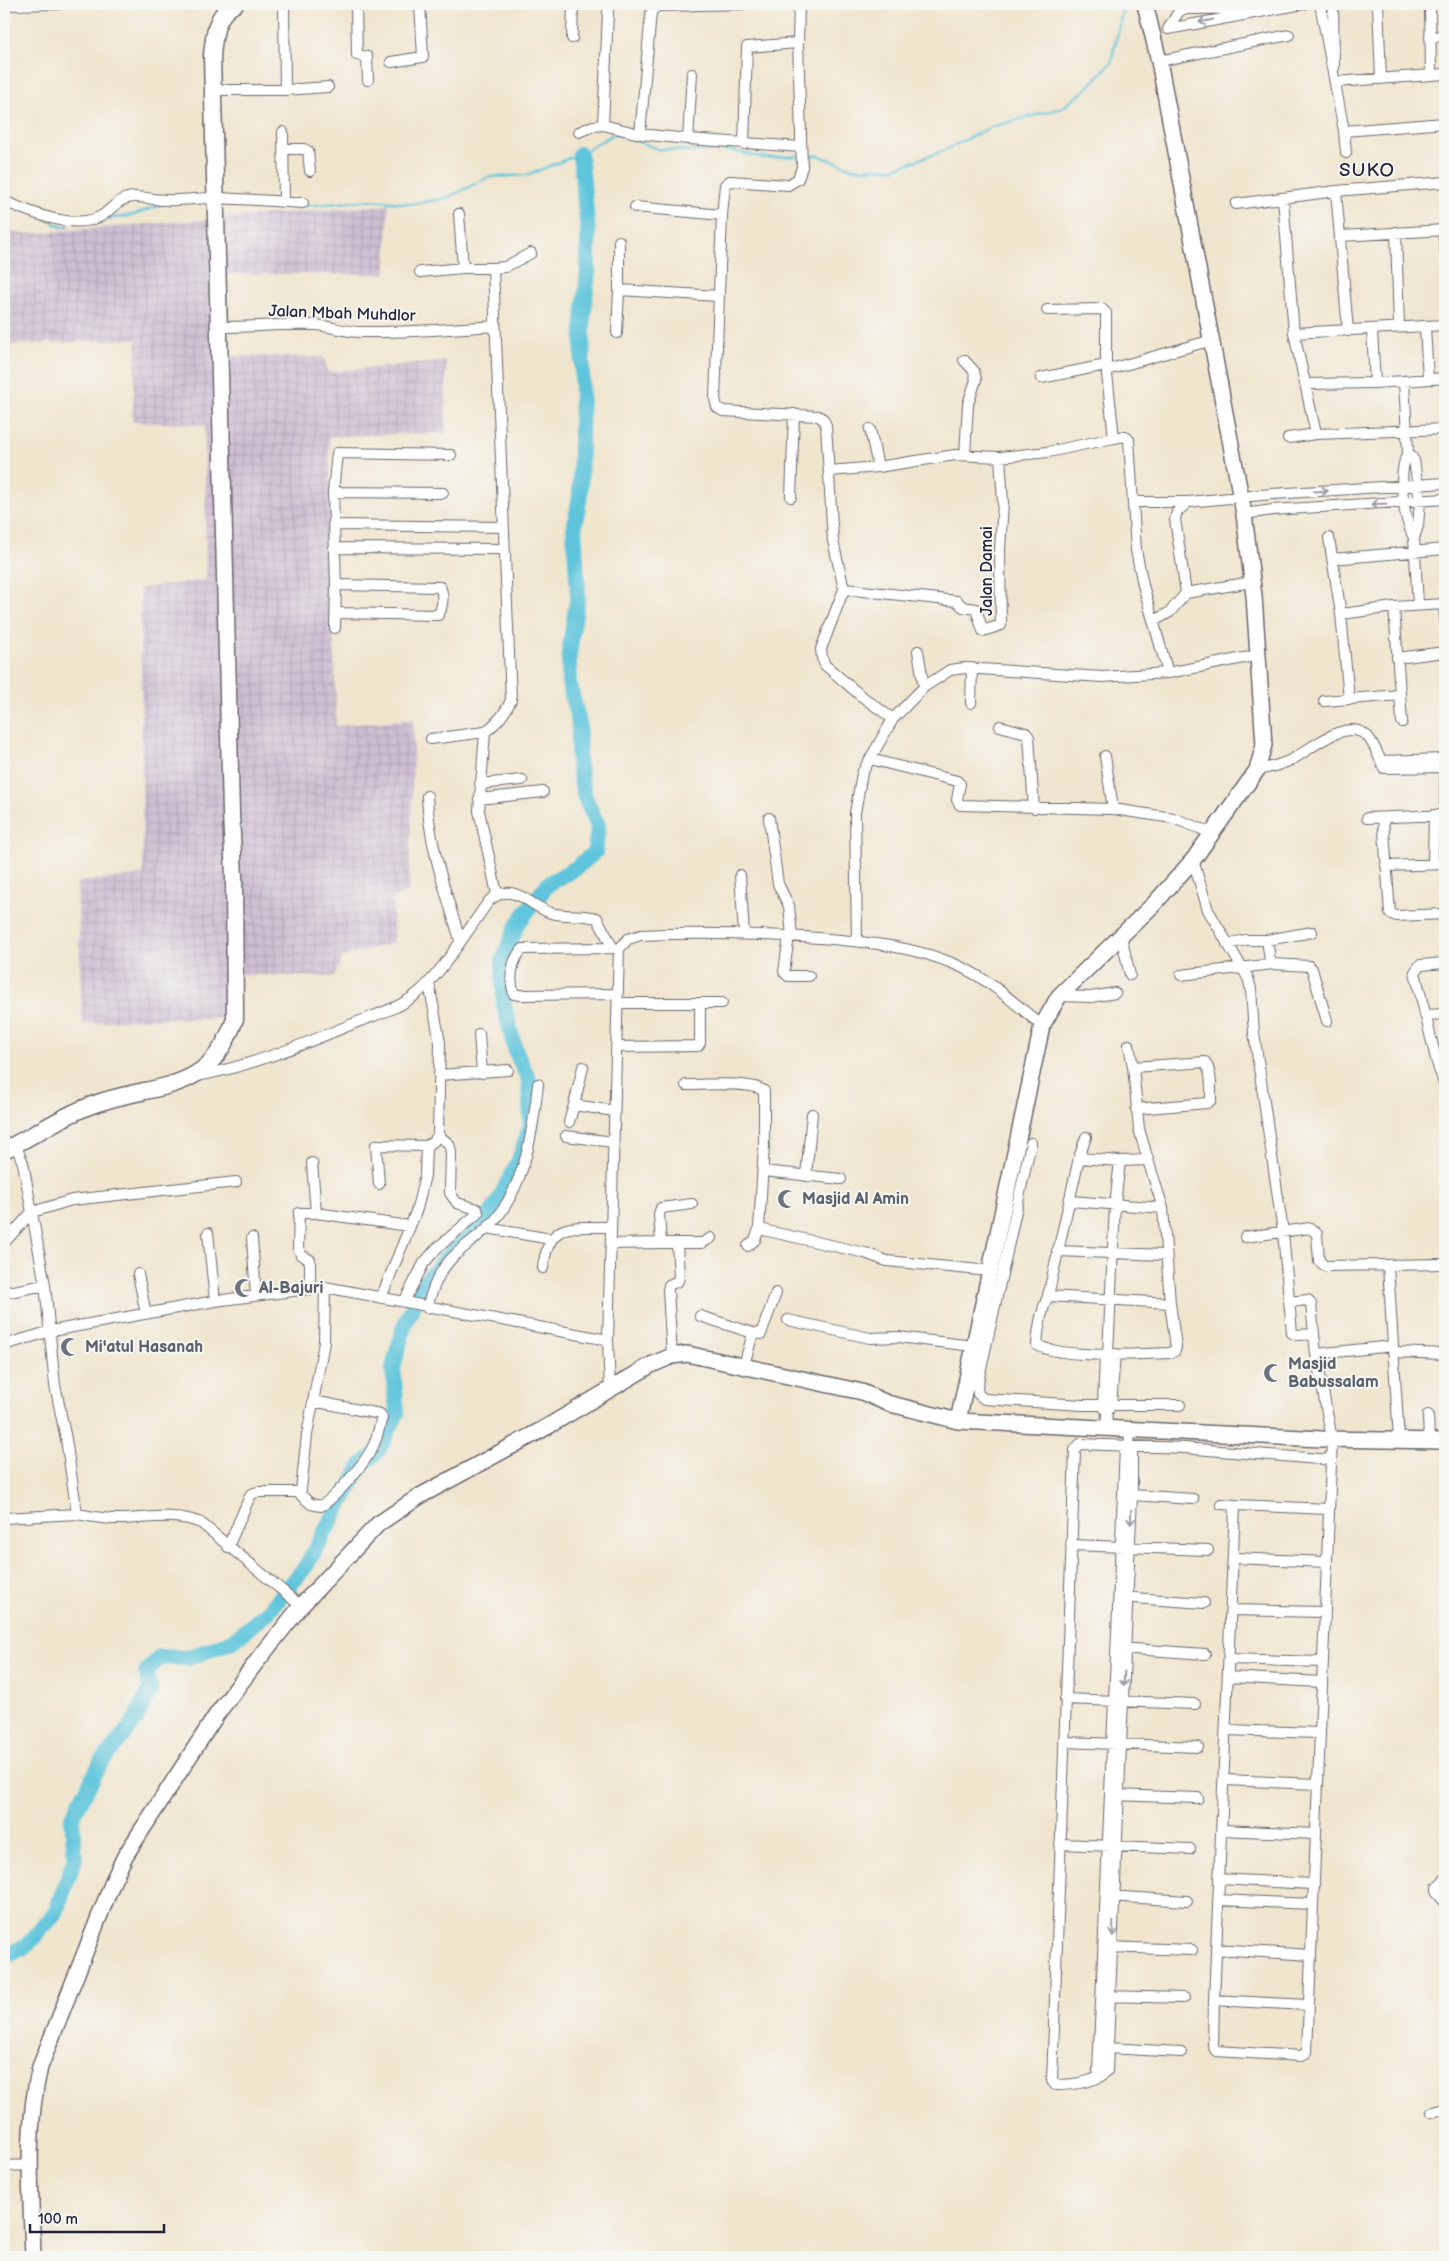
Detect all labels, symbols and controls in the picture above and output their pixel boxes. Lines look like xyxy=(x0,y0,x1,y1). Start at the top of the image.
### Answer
one-way arrow xyxy=(1199,17,1215,27)
district label: SUKO xyxy=(1339,159,1395,182)
street label: Jalan Mbah Muhdlor xyxy=(268,302,416,326)
one-way arrow xyxy=(1312,487,1328,496)
one-way arrow xyxy=(1371,499,1387,508)
street label: Jalan Damai xyxy=(978,526,997,616)
mosque icon: Masjid Al Amin xyxy=(776,1188,798,1210)
place label: Masjid Al Amin xyxy=(802,1190,909,1209)
mosque icon: Al-Bajuri xyxy=(233,1277,255,1299)
place label: Al-Bajuri xyxy=(258,1279,323,1298)
mosque icon: Mi'atul Hasanah xyxy=(59,1336,81,1358)
place label: Mi'atul Hasanah xyxy=(85,1338,203,1357)
place label: Masjid Babussalam xyxy=(1288,1355,1379,1392)
mosque icon: Masjid Babussalam xyxy=(1262,1362,1284,1384)
one-way arrow xyxy=(1127,1508,1136,1524)
one-way arrow xyxy=(1119,1670,1129,1687)
one-way arrow xyxy=(1108,1920,1117,1936)
scale bar xyxy=(30,2201,164,2233)
text: 100 m xyxy=(38,2210,78,2229)

